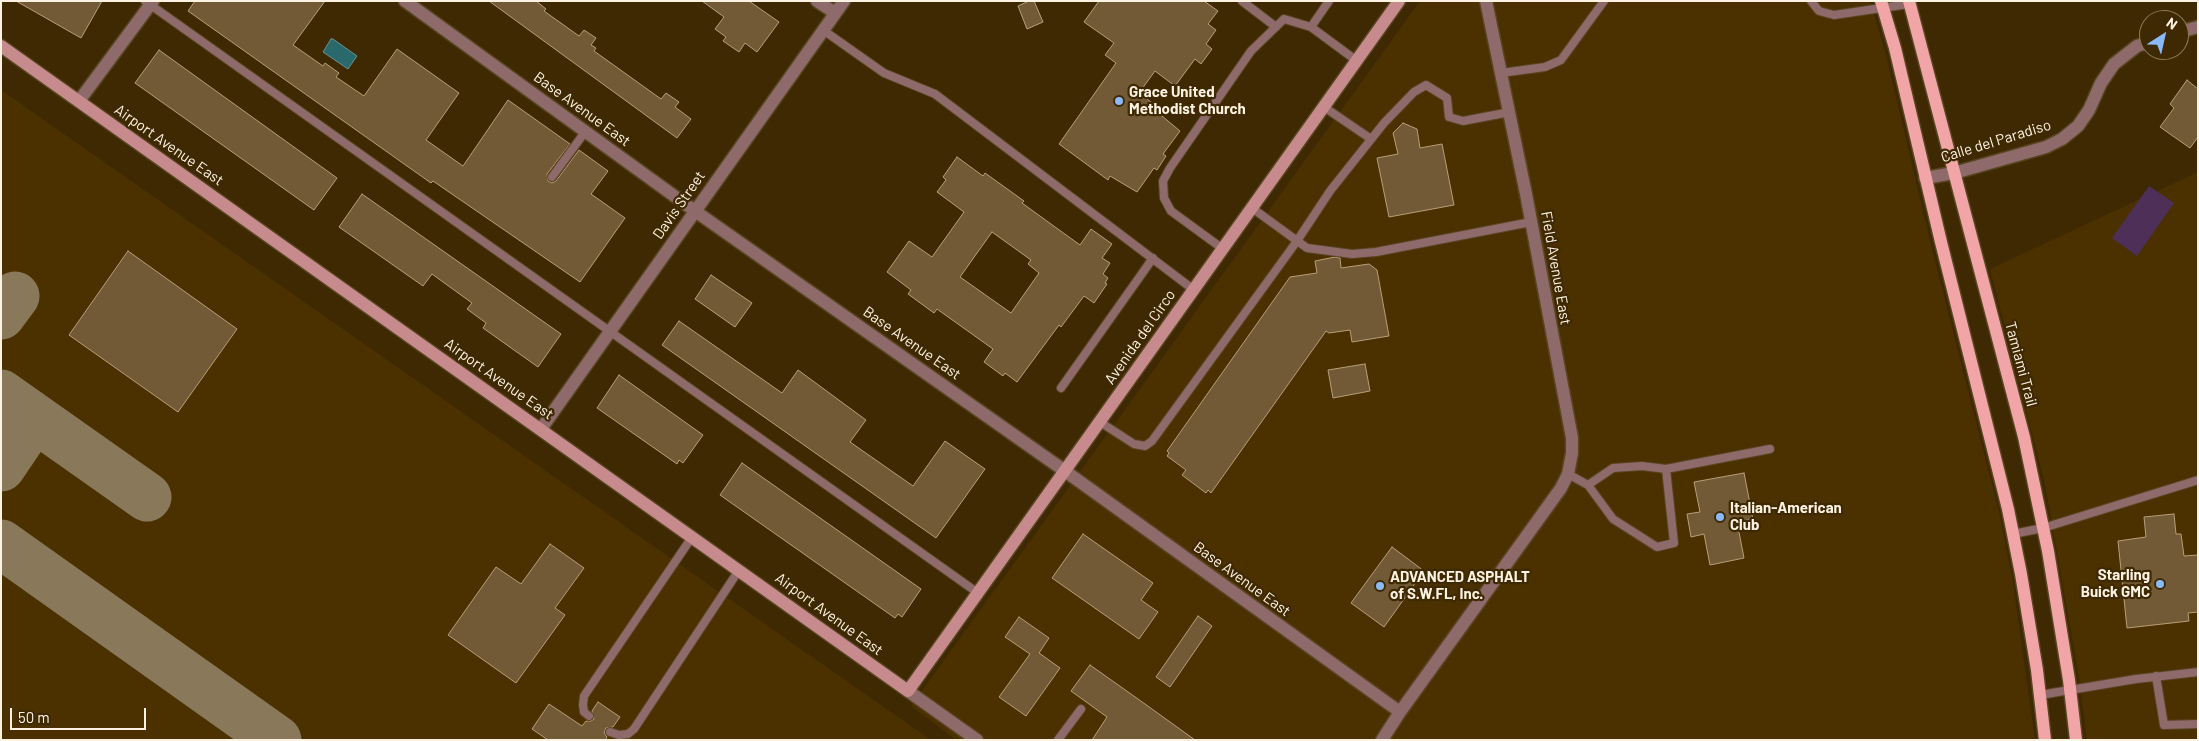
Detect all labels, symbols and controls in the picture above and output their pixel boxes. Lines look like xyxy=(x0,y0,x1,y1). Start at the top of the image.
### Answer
north arrow xyxy=(2139,10,2189,60)
text: N xyxy=(2164,13,2181,33)
street label: Base Avenue East xyxy=(530,68,634,150)
place label: Grace United Methodist Church xyxy=(1129,83,1246,118)
marker: Grace United Methodist Church xyxy=(1113,95,1125,107)
street label: Airport Avenue East xyxy=(111,101,227,189)
street label: Calle del Paradiso xyxy=(1939,116,2053,166)
street label: Davis Street xyxy=(649,168,709,242)
street label: Field Avenue East xyxy=(1537,210,1575,326)
street label: Avenida del Circo xyxy=(1101,286,1179,388)
street label: Base Avenue East xyxy=(860,303,964,383)
street label: Tamiami Trail xyxy=(2001,320,2041,408)
street label: Airport Avenue East xyxy=(441,335,557,423)
place label: Italian-American Club xyxy=(1730,499,1842,534)
marker: Italian-American Club xyxy=(1714,511,1726,523)
street label: Base Avenue East xyxy=(1190,538,1294,620)
place label: Starling Buick GMC xyxy=(2081,566,2150,601)
place label: ADVANCED ASPHALT of S.W.FL, Inc. xyxy=(1390,568,1530,603)
street label: Airport Avenue East xyxy=(772,569,886,659)
marker: Starling Buick GMC xyxy=(2154,578,2166,590)
marker: ADVANCED ASPHALT of S.W.FL, Inc. xyxy=(1374,580,1386,592)
scale bar xyxy=(12,698,149,730)
text: 50 m xyxy=(18,708,50,726)

